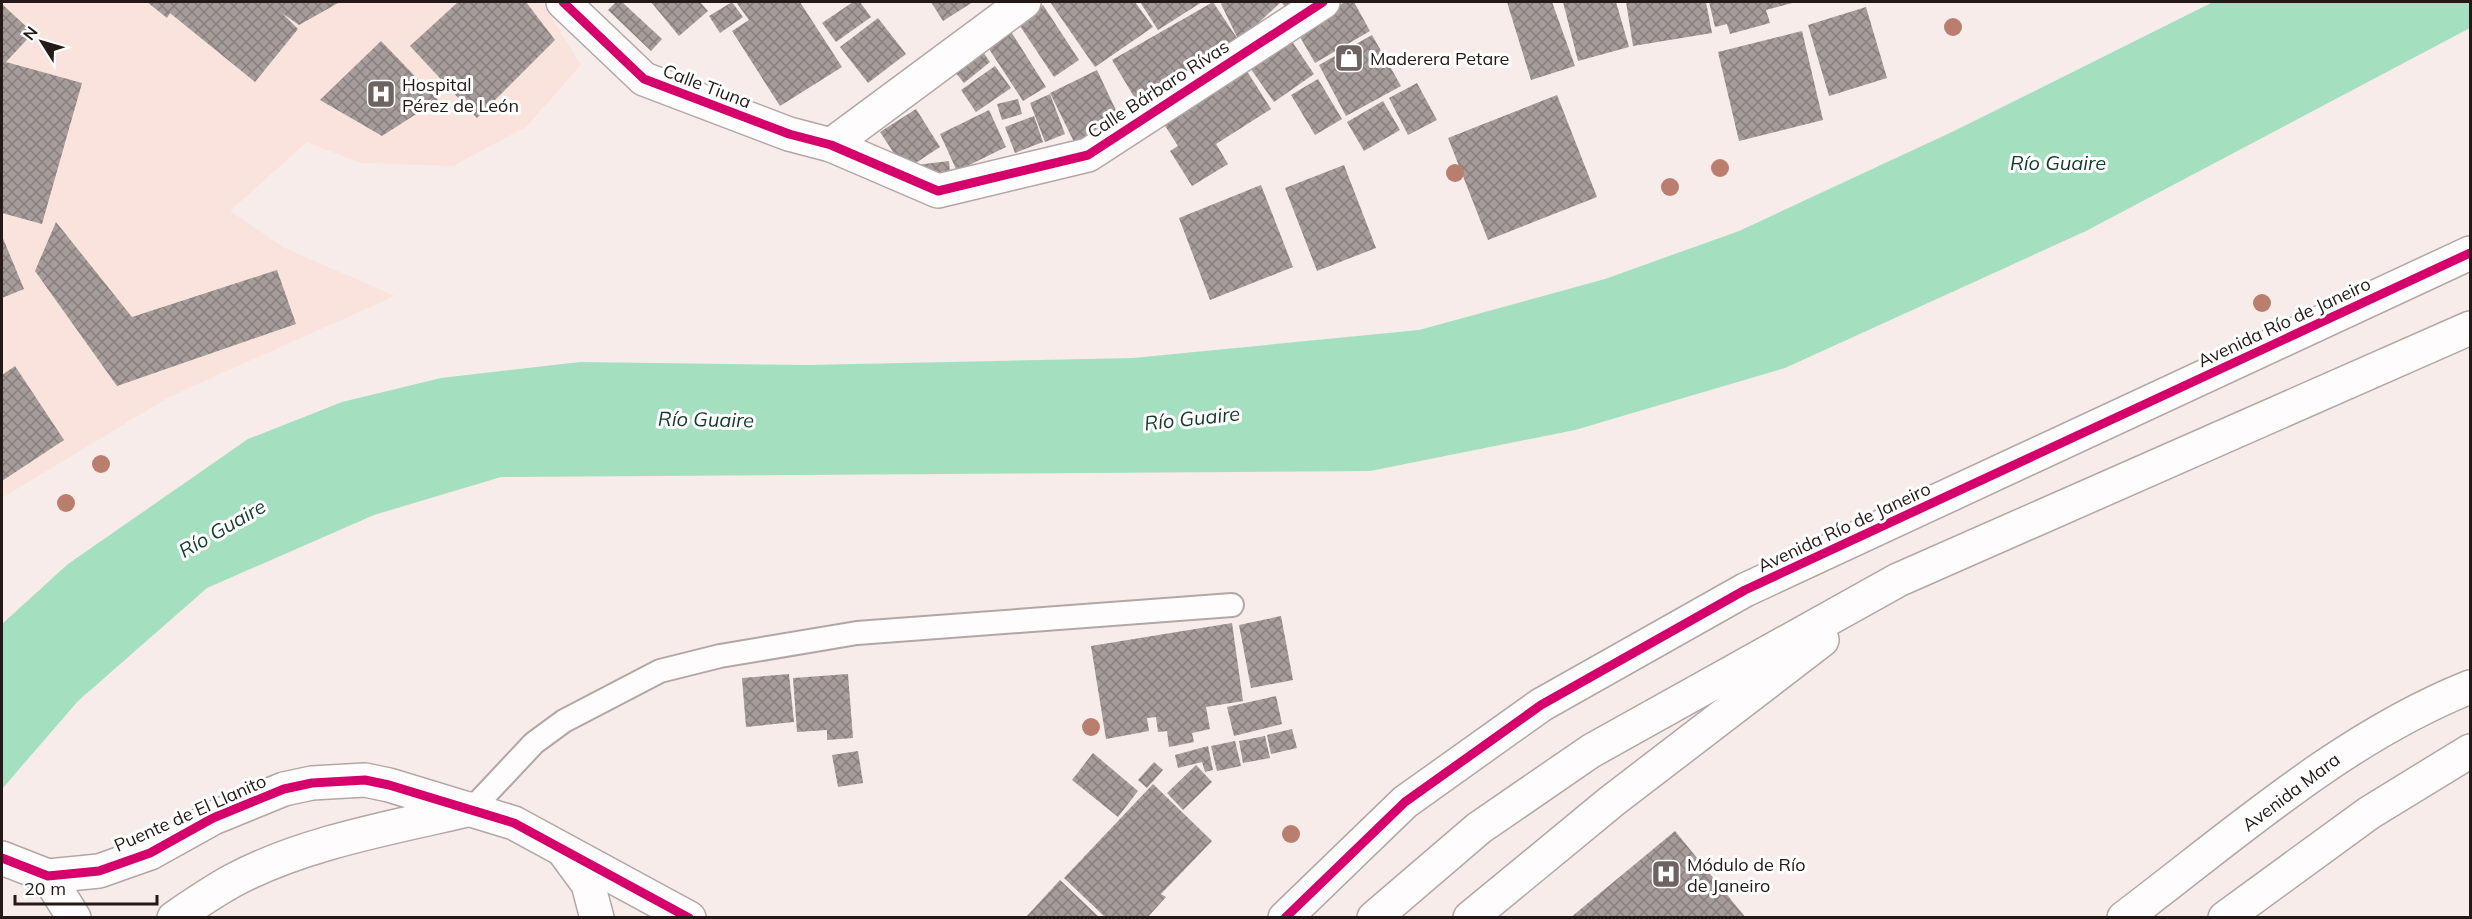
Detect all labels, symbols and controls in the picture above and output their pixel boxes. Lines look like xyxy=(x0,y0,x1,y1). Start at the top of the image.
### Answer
north arrow xyxy=(12,12,72,72)
text: N xyxy=(18,22,42,44)
street label: Calle Bárbaro Rívas xyxy=(1083,35,1233,143)
shop icon: Maderera Petare xyxy=(1333,42,1365,74)
place label: Maderera Petare xyxy=(1370,47,1509,70)
street label: Calle Tiuna xyxy=(660,59,754,113)
place label: Hospital Pérez de León xyxy=(402,73,519,117)
hospital icon: Hospital Pérez de León xyxy=(365,78,397,110)
water label: Río Guaire xyxy=(2010,150,2106,175)
street label: Avenida Río de Janeiro xyxy=(2194,272,2374,372)
water label: Río Guaire xyxy=(1143,401,1241,435)
water label: Río Guaire xyxy=(658,406,754,432)
street label: Avenida Río de Janeiro xyxy=(1754,477,1934,577)
water label: Río Guaire xyxy=(174,493,270,563)
street label: Avenida Mara xyxy=(2238,748,2344,836)
street label: Puente de El Llanito xyxy=(110,769,270,857)
place label: Módulo de Río de Janeiro xyxy=(1687,853,1805,897)
hospital icon: Módulo de Río de Janeiro xyxy=(1650,858,1682,890)
scale bar xyxy=(15,868,158,906)
text: 20 m xyxy=(24,877,66,900)

